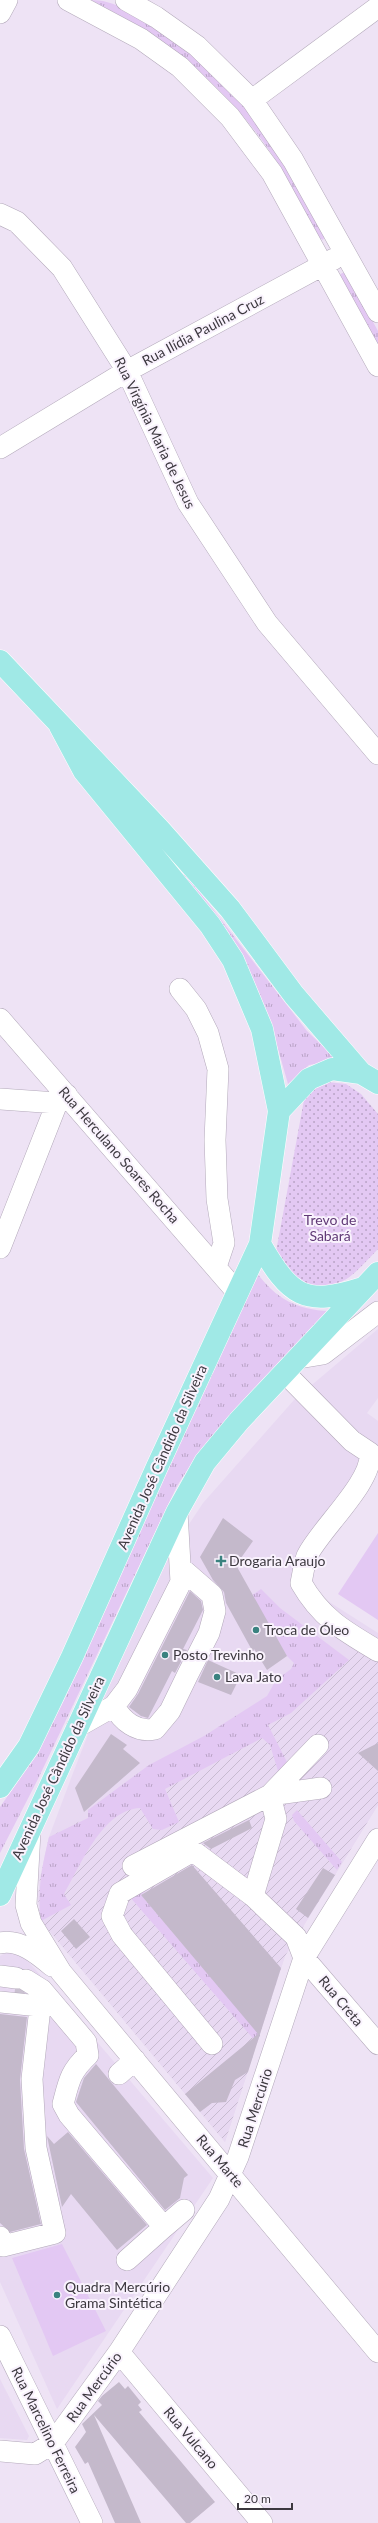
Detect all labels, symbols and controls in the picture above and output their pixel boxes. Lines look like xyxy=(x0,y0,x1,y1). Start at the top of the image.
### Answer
street label: Rua Ilídia Paulina Cruz xyxy=(139,290,267,369)
street label: Rua Virgínia Maria de Jesus xyxy=(111,354,200,511)
street label: Rua Herculano Soares Rocha xyxy=(55,1083,183,1227)
park label: Trevo de Sabará xyxy=(304,1211,356,1244)
street label: Avenida José Cândido da Silveira xyxy=(113,1362,210,1552)
place label: Drogaria Araujo xyxy=(229,1552,326,1569)
marker: Drogaria Araujo xyxy=(216,1556,226,1566)
place label: Troca de Óleo xyxy=(264,1621,349,1638)
marker: Troca de Óleo xyxy=(251,1625,261,1635)
place label: Posto Trevinho xyxy=(173,1646,264,1663)
marker: Posto Trevinho xyxy=(160,1650,170,1660)
place label: Lava Jato xyxy=(225,1668,282,1685)
marker: Lava Jato xyxy=(212,1672,222,1682)
street label: Avenida José Cândido da Silveira xyxy=(8,1673,108,1862)
street label: Rua Creta xyxy=(315,1972,367,2029)
street label: Rua Mercúrio xyxy=(234,2066,275,2150)
street label: Rua Marte xyxy=(193,2131,247,2191)
place label: Quadra Mercúrio Grama Sintética xyxy=(65,2278,170,2311)
marker: Quadra Mercúrio Grama Sintética xyxy=(52,2290,62,2300)
street label: Rua Mercúrio xyxy=(62,2348,125,2425)
street label: Rua Marcelino Ferreira xyxy=(8,2364,84,2496)
street label: Rua Vulcano xyxy=(161,2403,222,2472)
scale bar xyxy=(238,2485,292,2511)
text: 20 m xyxy=(244,2491,271,2506)

